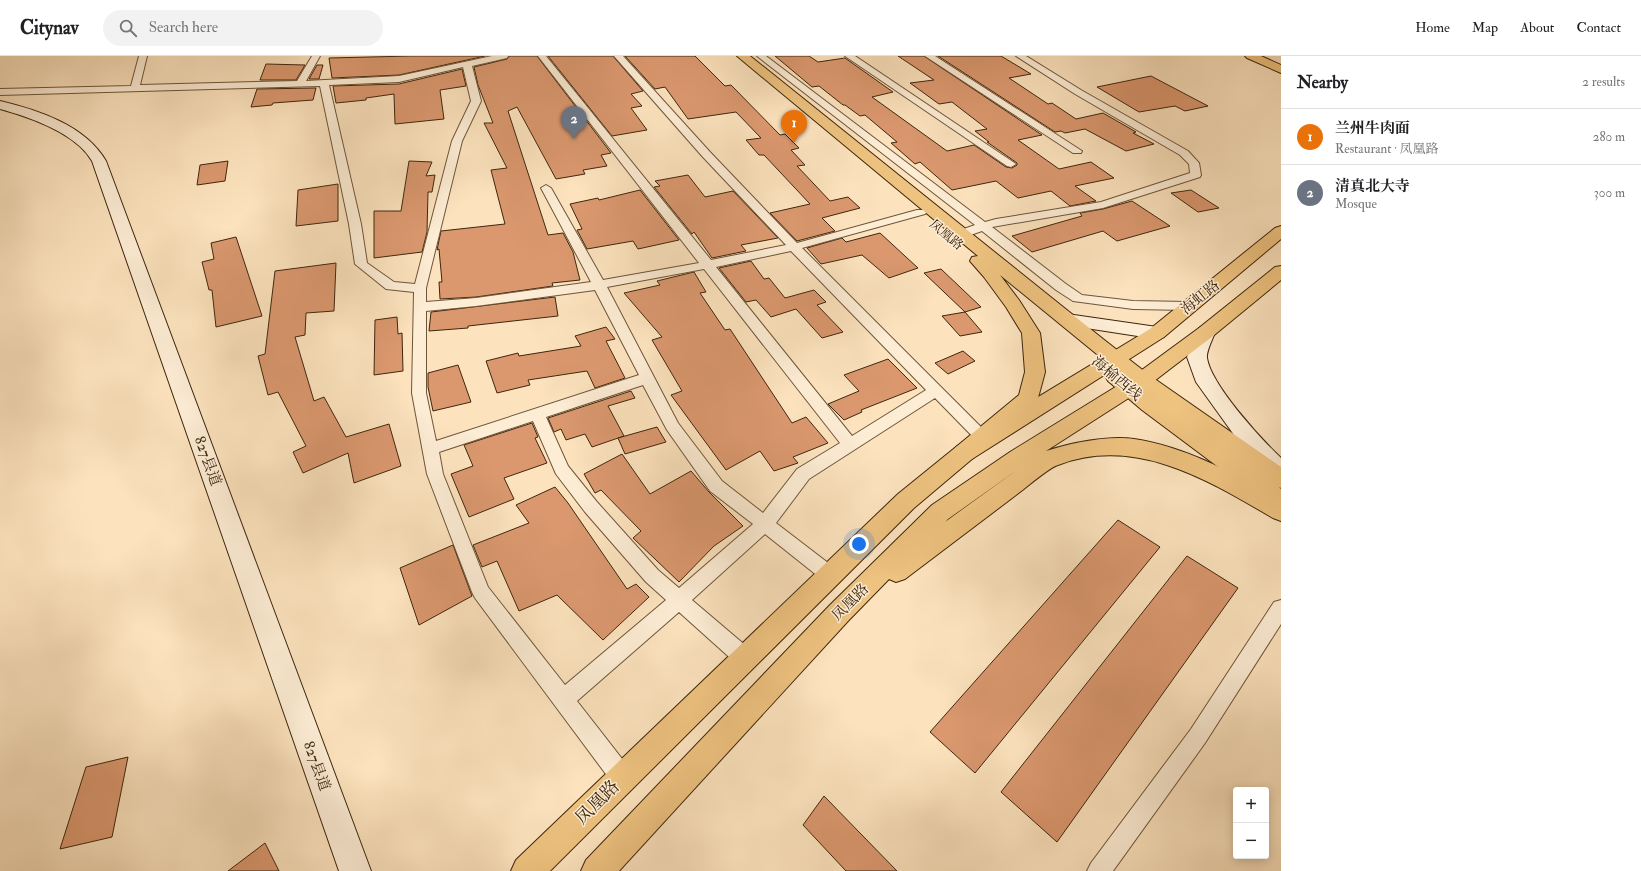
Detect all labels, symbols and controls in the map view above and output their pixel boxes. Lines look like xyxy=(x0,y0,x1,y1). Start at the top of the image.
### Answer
search box xyxy=(103,10,383,46)
text: Citynav xyxy=(20,16,79,40)
icon: search xyxy=(117,17,139,39)
text: Search here xyxy=(149,18,218,37)
text: Home xyxy=(1415,19,1450,36)
text: Map xyxy=(1472,19,1498,36)
text: About xyxy=(1520,19,1554,36)
text: Contact xyxy=(1576,19,1621,36)
text: Nearby xyxy=(1297,72,1348,93)
text: 2 results xyxy=(1582,74,1625,90)
pin: 2 xyxy=(561,106,587,139)
pin: 1 xyxy=(781,110,807,143)
text: 兰州牛肉面 xyxy=(1335,119,1410,138)
text: 1 xyxy=(1308,129,1312,145)
text: 280 m xyxy=(1593,129,1625,145)
text: Restaurant · 凤凰路 xyxy=(1335,141,1438,157)
text: 清真北大寺 xyxy=(1335,177,1410,196)
text: 2 xyxy=(1307,185,1313,201)
text: 300 m xyxy=(1594,185,1625,201)
text: Mosque xyxy=(1335,196,1377,212)
street label: 凤凰路 xyxy=(926,216,966,253)
street label: 海虹路 xyxy=(1177,276,1224,319)
street label: 海榆西线 xyxy=(1088,352,1146,405)
street label: 827县道 xyxy=(190,434,225,489)
your location xyxy=(849,534,869,554)
street label: 凤凰路 xyxy=(828,580,873,625)
street label: 827县道 xyxy=(299,739,334,794)
street label: 凤凰路 xyxy=(570,775,625,830)
map controls xyxy=(1233,787,1269,859)
button: + xyxy=(1233,787,1269,823)
button: − xyxy=(1233,823,1269,859)

